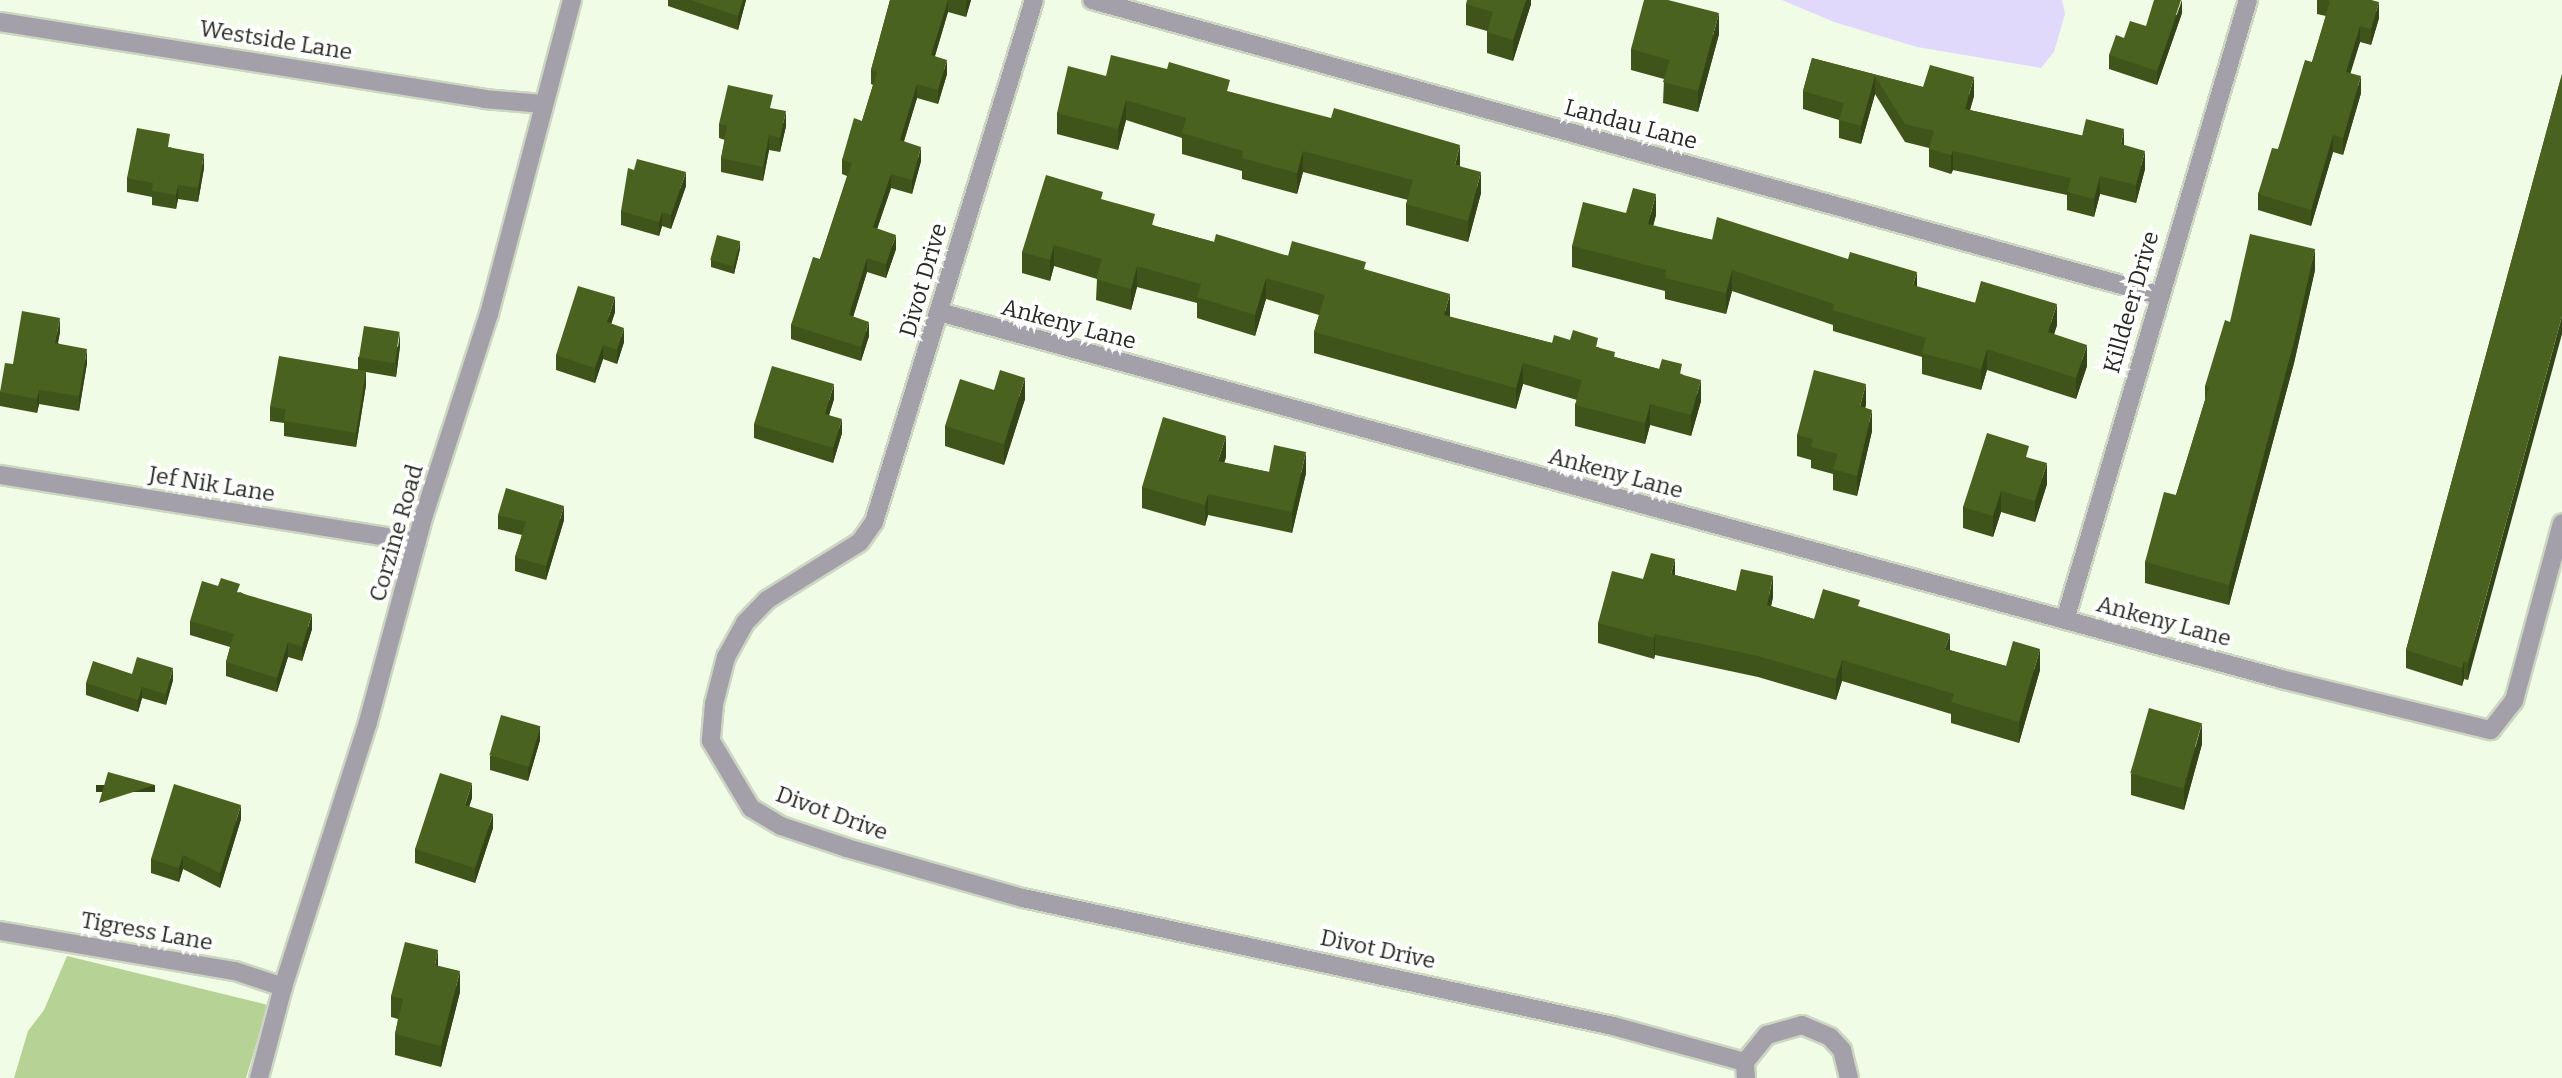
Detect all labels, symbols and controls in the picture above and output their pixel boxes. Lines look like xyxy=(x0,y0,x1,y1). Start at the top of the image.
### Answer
street label: Westside Lane xyxy=(198,14,354,66)
street label: Landau Lane xyxy=(1562,93,1700,155)
street label: Divot Drive xyxy=(894,220,952,340)
street label: Killdeer Drive xyxy=(2098,228,2164,376)
street label: Ankeny Lane xyxy=(999,293,1139,355)
street label: Ankeny Lane xyxy=(1546,442,1686,504)
street label: Jef Nik Lane xyxy=(147,460,277,508)
street label: Corzine Road xyxy=(363,461,429,605)
street label: Ankeny Lane xyxy=(2094,590,2234,652)
street label: Divot Drive xyxy=(772,780,892,846)
street label: Tigress Lane xyxy=(79,906,215,956)
street label: Divot Drive xyxy=(1318,923,1438,975)

